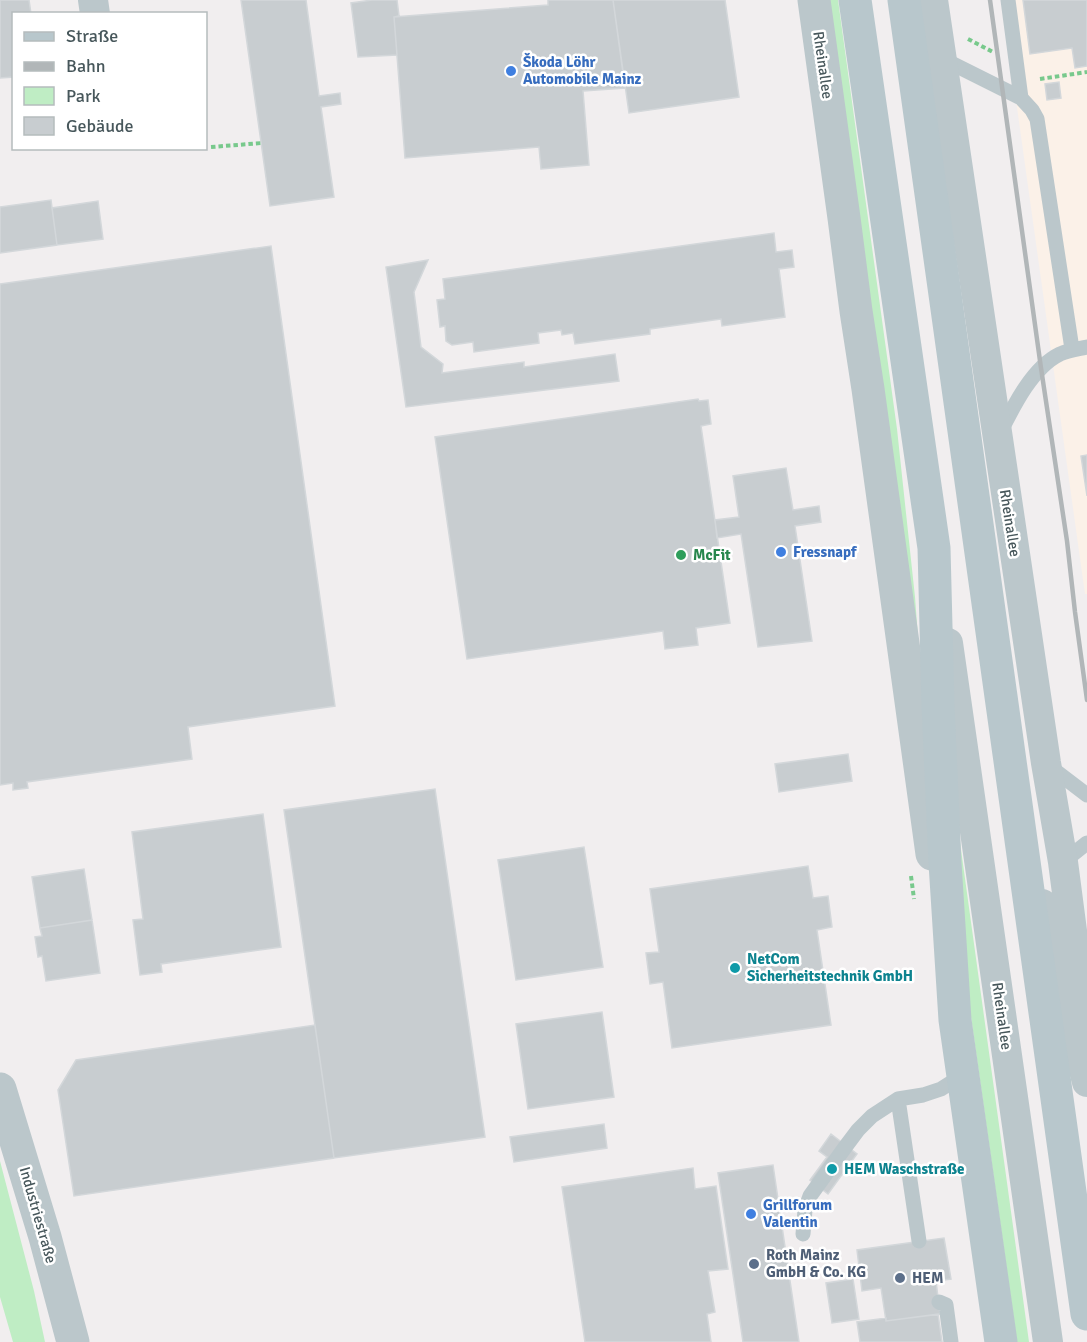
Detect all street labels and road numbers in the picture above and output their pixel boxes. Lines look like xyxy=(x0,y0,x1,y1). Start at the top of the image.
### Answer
street label: Rheinallee xyxy=(809,30,837,100)
street label: Rheinallee xyxy=(996,488,1024,558)
street label: Rheinallee xyxy=(988,981,1016,1051)
street label: Industriestraße xyxy=(16,1165,60,1265)

